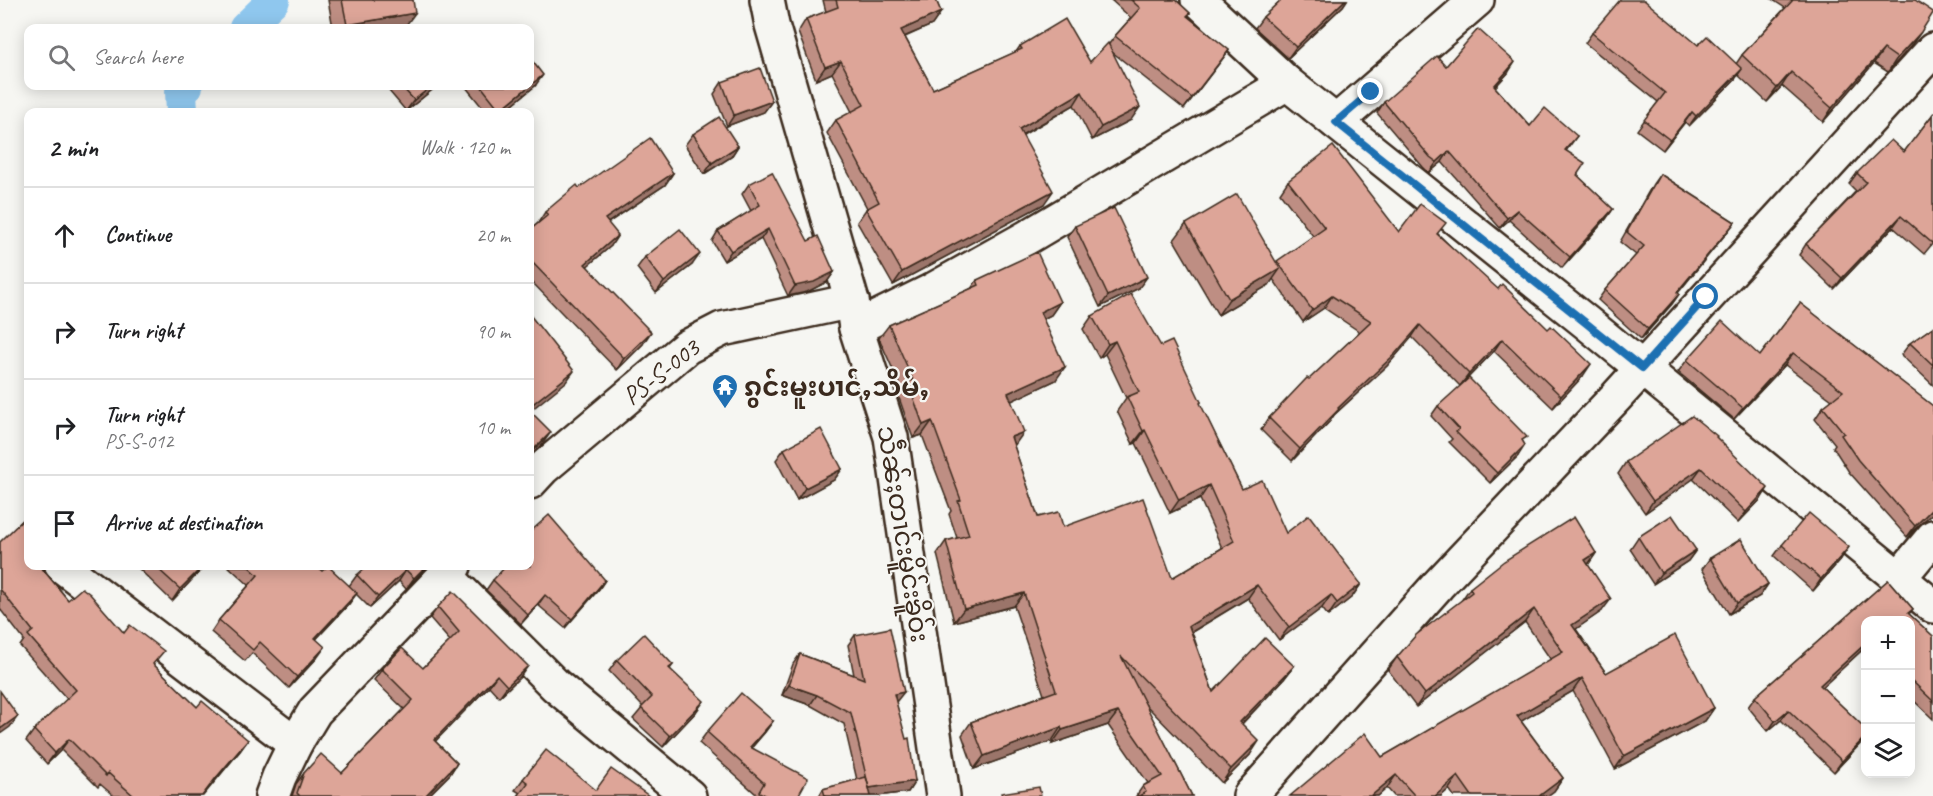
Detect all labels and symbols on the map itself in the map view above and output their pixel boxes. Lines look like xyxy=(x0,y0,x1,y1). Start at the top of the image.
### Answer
route end xyxy=(1357,78,1383,104)
route start xyxy=(1692,283,1718,309)
street label: PS-S-003 xyxy=(616,330,708,412)
place label: ၵွင်းမူးပၢင်ႇသိမ်ႇ xyxy=(744,368,930,409)
temple icon: ၵွင်းမူးပၢင်ႇသိမ်ႇ xyxy=(710,372,740,410)
street label: သဵၼ်ႈတၢင်းမိူင်းၶိူဝ်း xyxy=(866,423,937,645)

